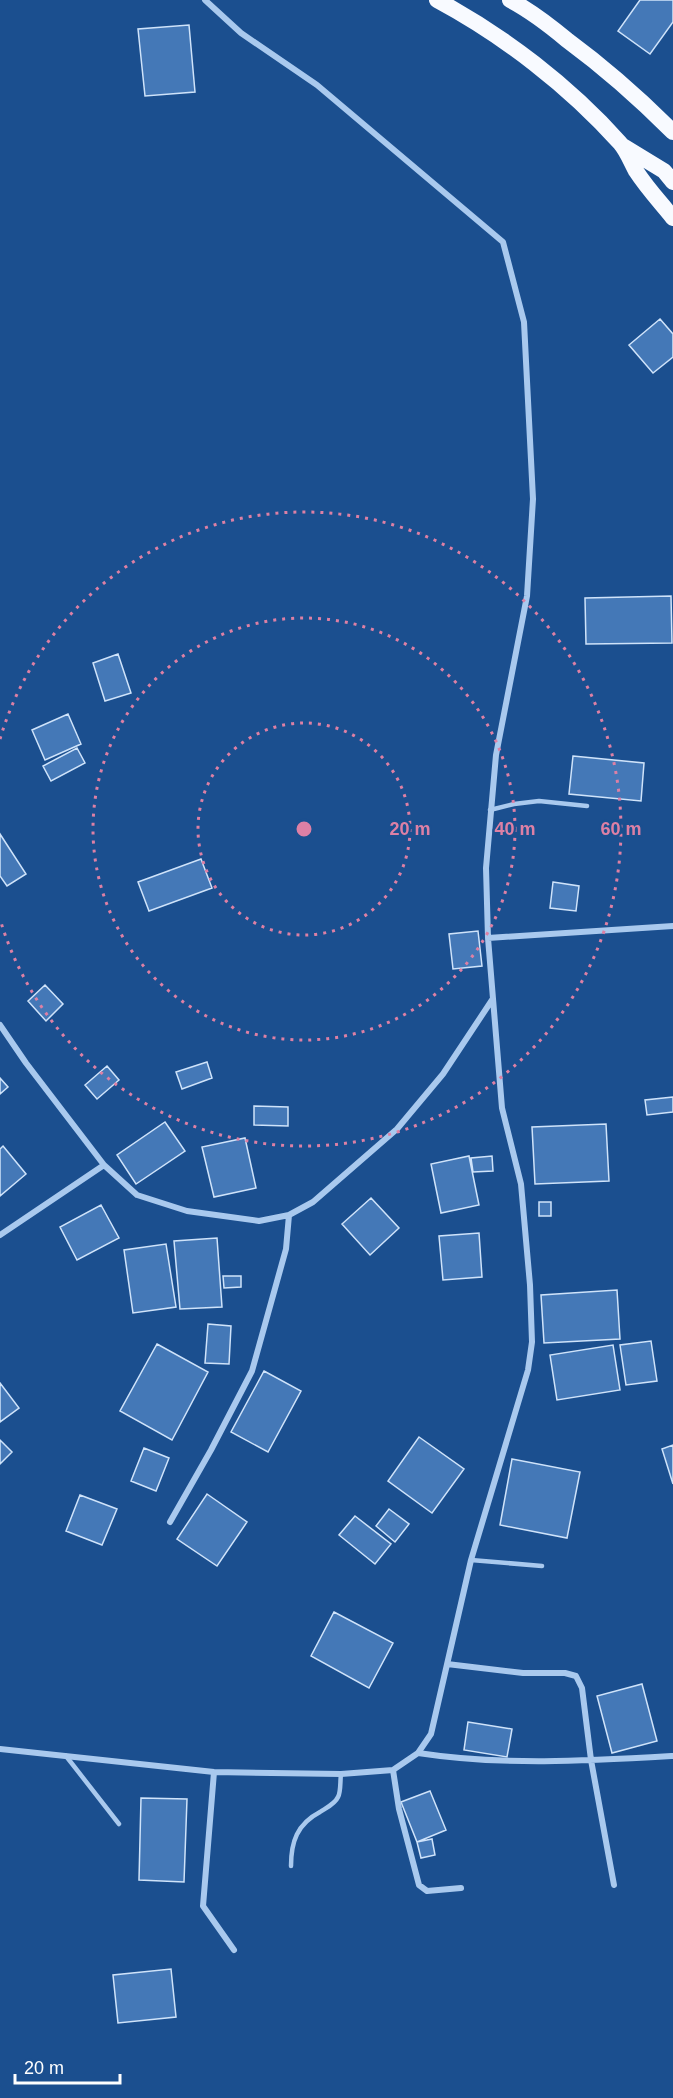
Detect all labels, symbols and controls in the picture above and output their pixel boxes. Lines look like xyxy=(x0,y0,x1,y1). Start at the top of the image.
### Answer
centre of rings xyxy=(294,819,314,839)
text: 20 m xyxy=(389,819,431,839)
text: 40 m xyxy=(494,819,536,839)
text: 60 m xyxy=(600,819,642,839)
scale bar xyxy=(15,2047,120,2085)
text: 20 m xyxy=(24,2058,64,2078)

